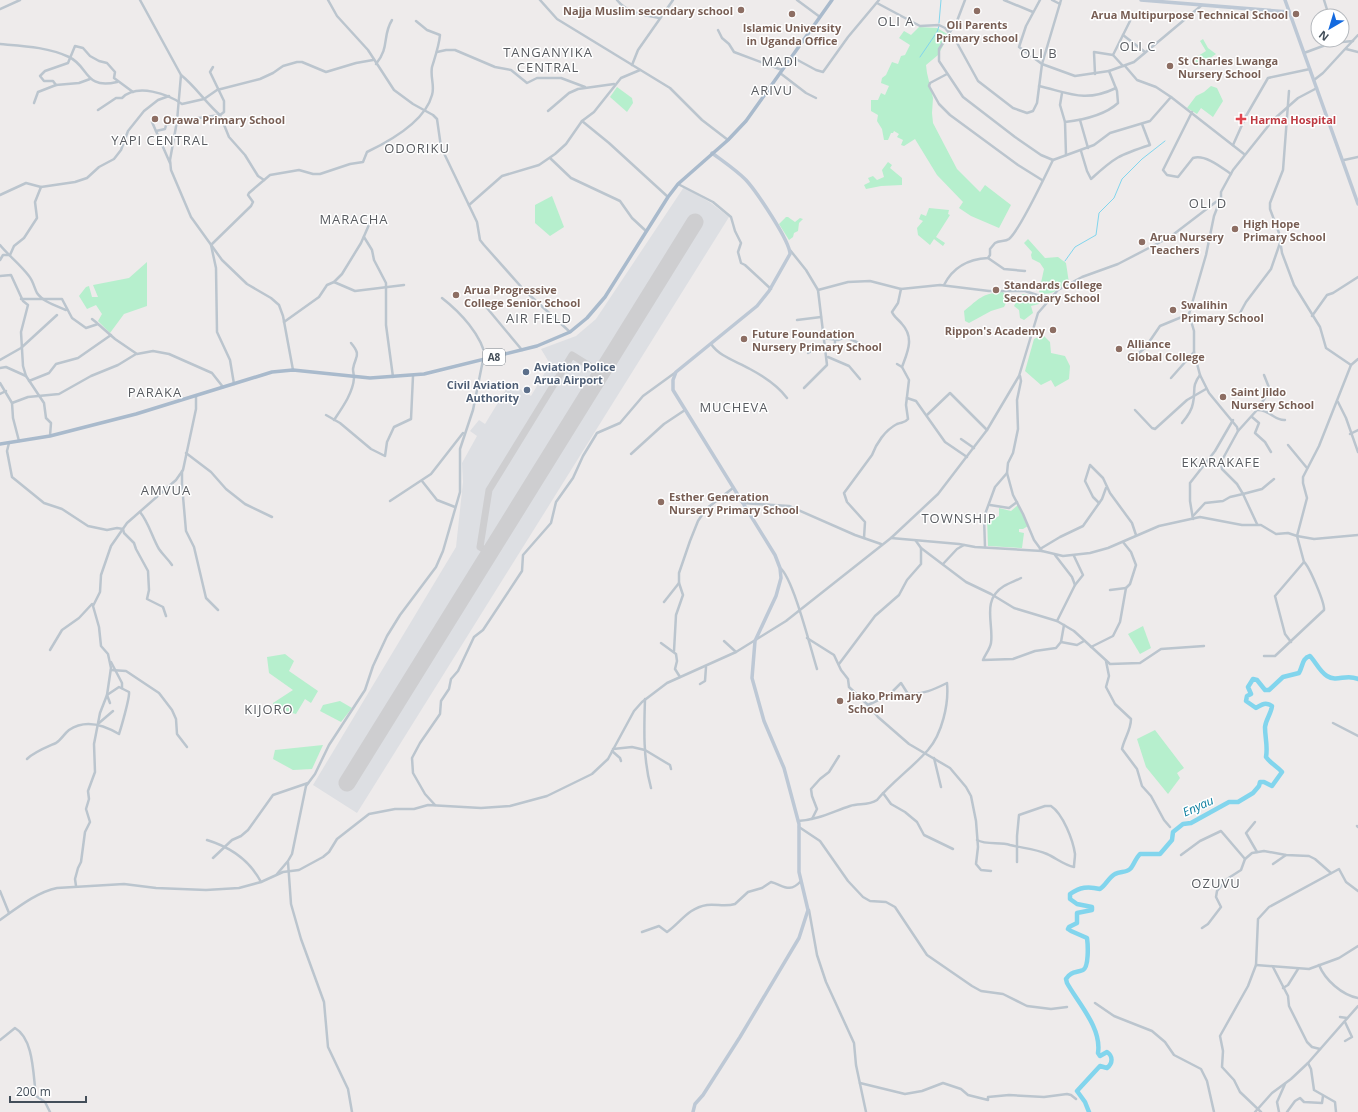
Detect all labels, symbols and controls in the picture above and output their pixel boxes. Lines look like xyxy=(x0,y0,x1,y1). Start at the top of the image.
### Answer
place label: Najja Muslim secondary school xyxy=(563,3,733,18)
marker: Najja Muslim secondary school xyxy=(736,5,746,15)
marker: Oli Parents Primary school xyxy=(972,6,982,16)
place label: Arua Multipurpose Technical School xyxy=(1091,7,1288,22)
north arrow xyxy=(1310,8,1350,48)
marker: Islamic University in Uganda Office xyxy=(787,9,797,19)
marker: Arua Multipurpose Technical School xyxy=(1291,9,1301,19)
district label: OLI A xyxy=(877,12,915,30)
place label: Oli Parents Primary school xyxy=(936,17,1018,45)
place label: Islamic University in Uganda Office xyxy=(743,20,842,48)
text: N xyxy=(1315,28,1332,45)
district label: OLI C xyxy=(1119,37,1157,55)
district label: TANGANYIKA CENTRAL xyxy=(503,43,593,76)
district label: OLI B xyxy=(1020,44,1058,62)
district label: MADI xyxy=(762,52,798,70)
place label: St Charles Lwanga Nursery School xyxy=(1178,53,1278,81)
marker: St Charles Lwanga Nursery School xyxy=(1165,61,1175,71)
district label: ARIVU xyxy=(751,81,793,99)
place label: Orawa Primary School xyxy=(163,112,285,127)
place label: Harma Hospital xyxy=(1250,112,1336,127)
marker: Harma Hospital xyxy=(1235,113,1247,125)
marker: Orawa Primary School xyxy=(150,114,160,124)
district label: YAPI CENTRAL xyxy=(111,131,209,149)
district label: ODORIKU xyxy=(384,139,450,157)
district label: OLI D xyxy=(1189,194,1227,212)
district label: MARACHA xyxy=(319,210,389,228)
place label: High Hope Primary School xyxy=(1243,216,1326,244)
marker: High Hope Primary School xyxy=(1230,224,1240,234)
place label: Arua Nursery Teachers xyxy=(1150,229,1224,257)
marker: Arua Nursery Teachers xyxy=(1137,237,1147,247)
place label: Standards College Secondary School xyxy=(1004,277,1103,305)
place label: Arua Progressive College Senior School xyxy=(464,282,580,310)
marker: Standards College Secondary School xyxy=(991,285,1001,295)
marker: Arua Progressive College Senior School xyxy=(451,290,461,300)
place label: Swalihin Primary School xyxy=(1181,297,1264,325)
marker: Swalihin Primary School xyxy=(1168,305,1178,315)
district label: AIR FIELD xyxy=(506,309,572,327)
place label: Rippon's Academy xyxy=(945,323,1046,338)
marker: Rippon's Academy xyxy=(1048,325,1058,335)
place label: Future Foundation Nursery Primary School xyxy=(752,326,882,354)
marker: Future Foundation Nursery Primary School xyxy=(739,334,749,344)
place label: Alliance Global College xyxy=(1127,336,1205,364)
marker: Alliance Global College xyxy=(1114,344,1124,354)
road number: A8 xyxy=(483,349,505,365)
place label: Aviation Police Arua Airport xyxy=(534,359,616,387)
marker: Aviation Police Arua Airport xyxy=(521,367,531,377)
place label: Civil Aviation Authority xyxy=(447,377,520,405)
district label: PARAKA xyxy=(128,383,182,401)
place label: Saint Jildo Nursery School xyxy=(1231,384,1314,412)
marker: Civil Aviation Authority xyxy=(522,385,532,395)
marker: Saint Jildo Nursery School xyxy=(1218,392,1228,402)
district label: MUCHEVA xyxy=(699,398,769,416)
district label: EKARAKAFE xyxy=(1182,453,1260,471)
district label: AMVUA xyxy=(141,481,191,499)
place label: Esther Generation Nursery Primary School xyxy=(669,489,799,517)
marker: Esther Generation Nursery Primary School xyxy=(656,497,666,507)
district label: TOWNSHIP xyxy=(921,509,997,527)
place label: Jiako Primary School xyxy=(847,688,923,716)
marker: Jiako Primary School xyxy=(835,696,845,706)
district label: KIJORO xyxy=(244,700,294,718)
water label: Enyau xyxy=(1180,792,1216,820)
district label: OZUVU xyxy=(1191,874,1241,892)
scale bar xyxy=(10,1078,86,1104)
text: 200 m xyxy=(16,1083,51,1100)

